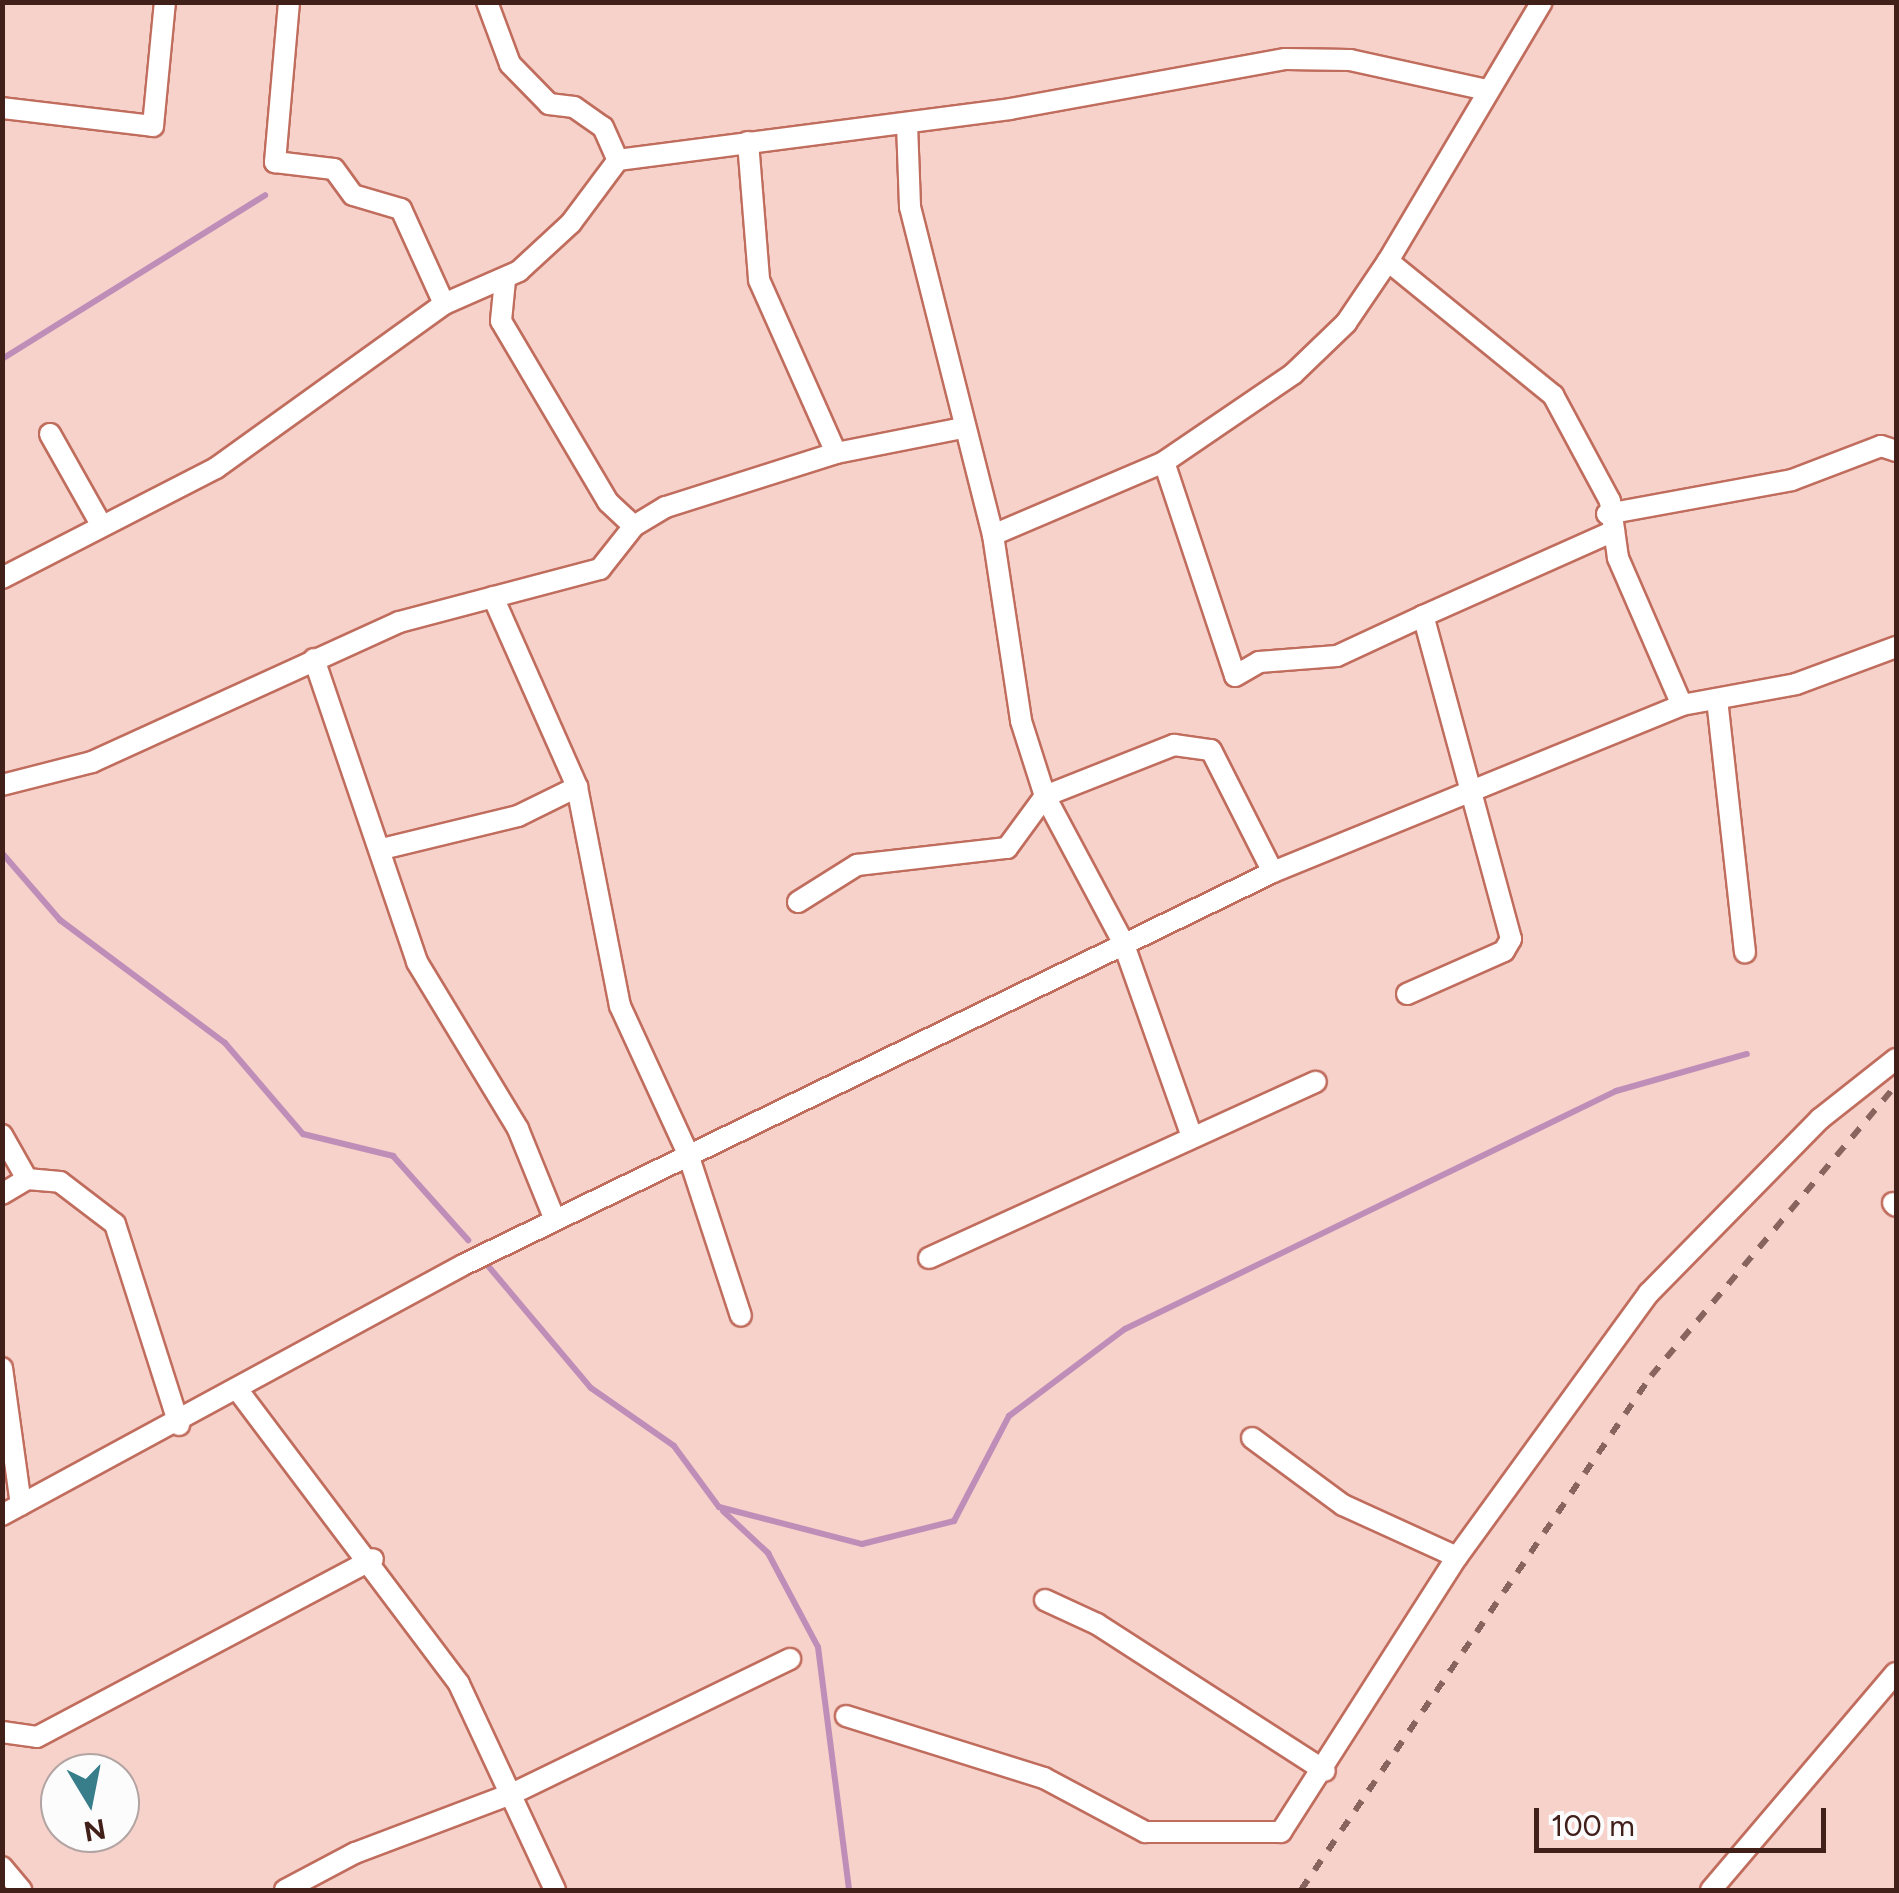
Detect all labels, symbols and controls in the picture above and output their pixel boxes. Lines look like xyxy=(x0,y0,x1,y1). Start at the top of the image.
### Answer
north arrow xyxy=(40,1753,140,1853)
scale bar xyxy=(1539,1788,1832,1850)
text: 100 m xyxy=(1551,1807,1635,1844)
text: N xyxy=(81,1812,108,1849)

